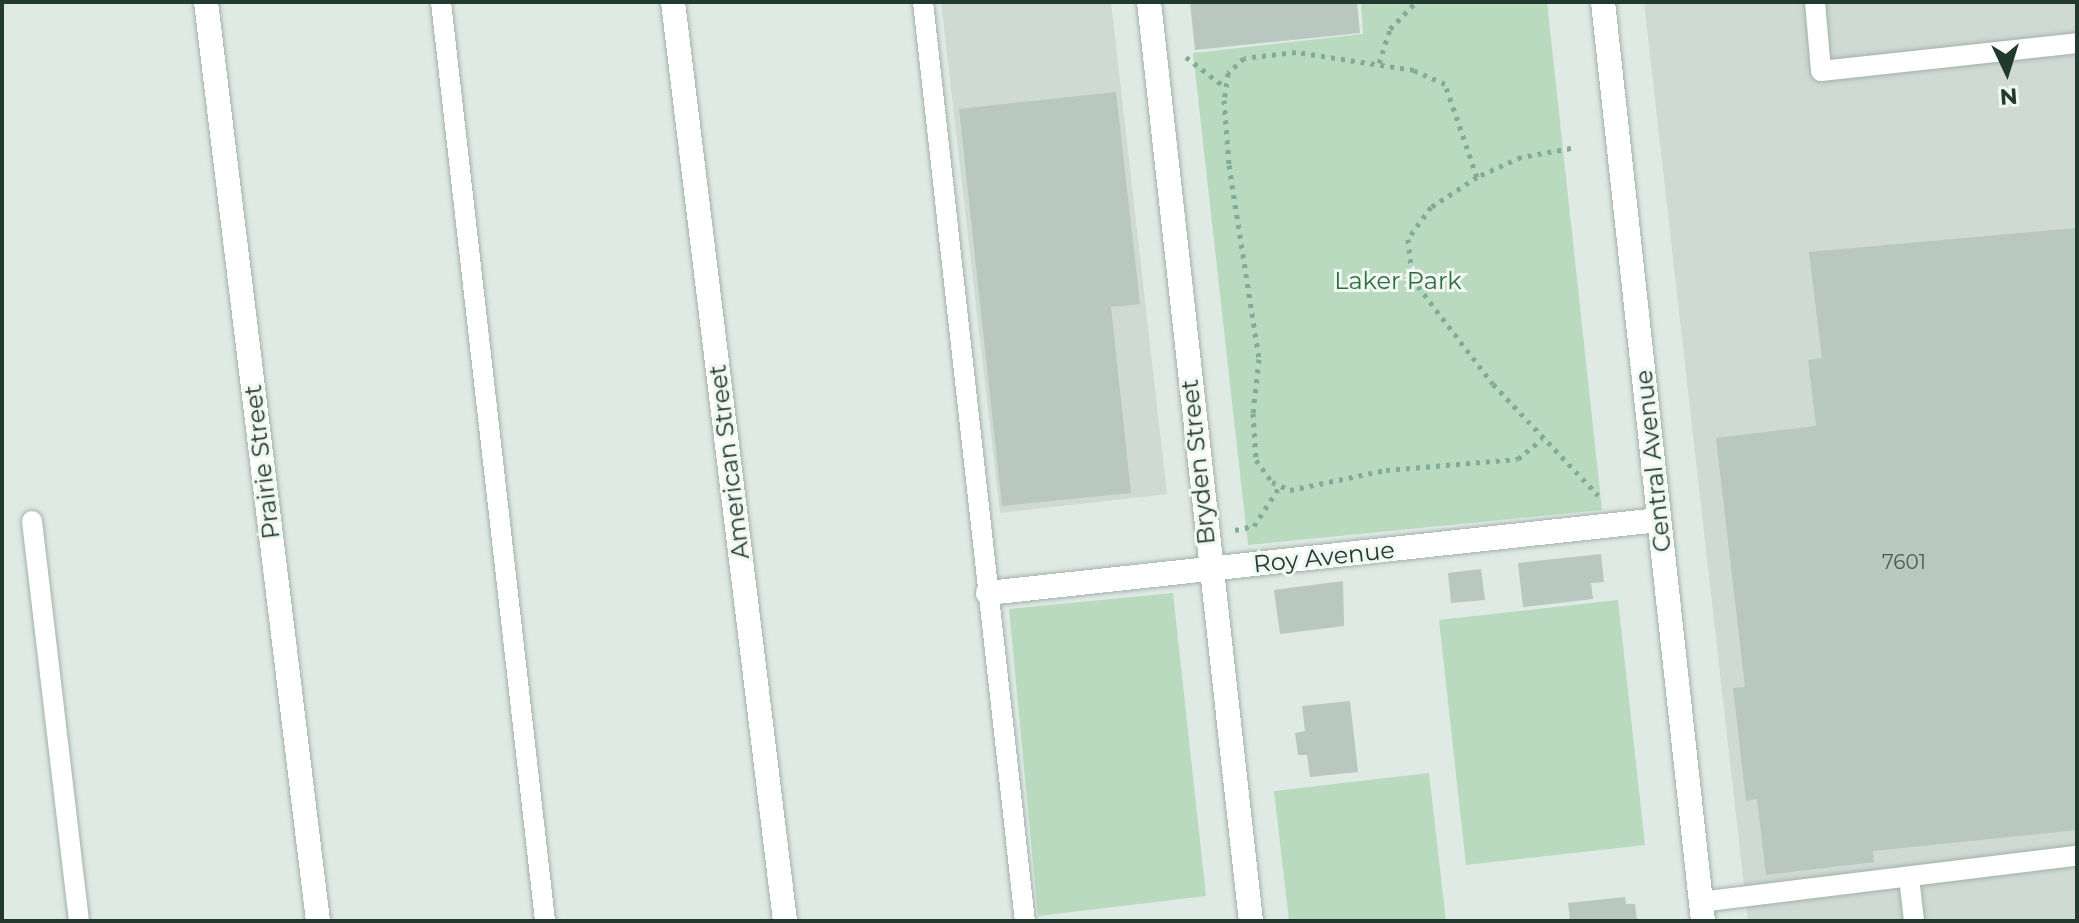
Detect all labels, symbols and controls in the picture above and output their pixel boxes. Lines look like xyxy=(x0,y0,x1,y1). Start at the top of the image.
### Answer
north arrow xyxy=(1967,32,2047,112)
text: N xyxy=(1999,82,2019,111)
park label: Laker Park xyxy=(1334,267,1462,295)
street label: American Street xyxy=(703,363,755,561)
street label: Central Avenue xyxy=(1629,368,1677,554)
street label: Bryden Street xyxy=(1175,378,1221,546)
street label: Prairie Street xyxy=(238,383,286,541)
street label: Roy Avenue xyxy=(1252,535,1396,579)
house number: 7601 xyxy=(1882,550,1926,574)

